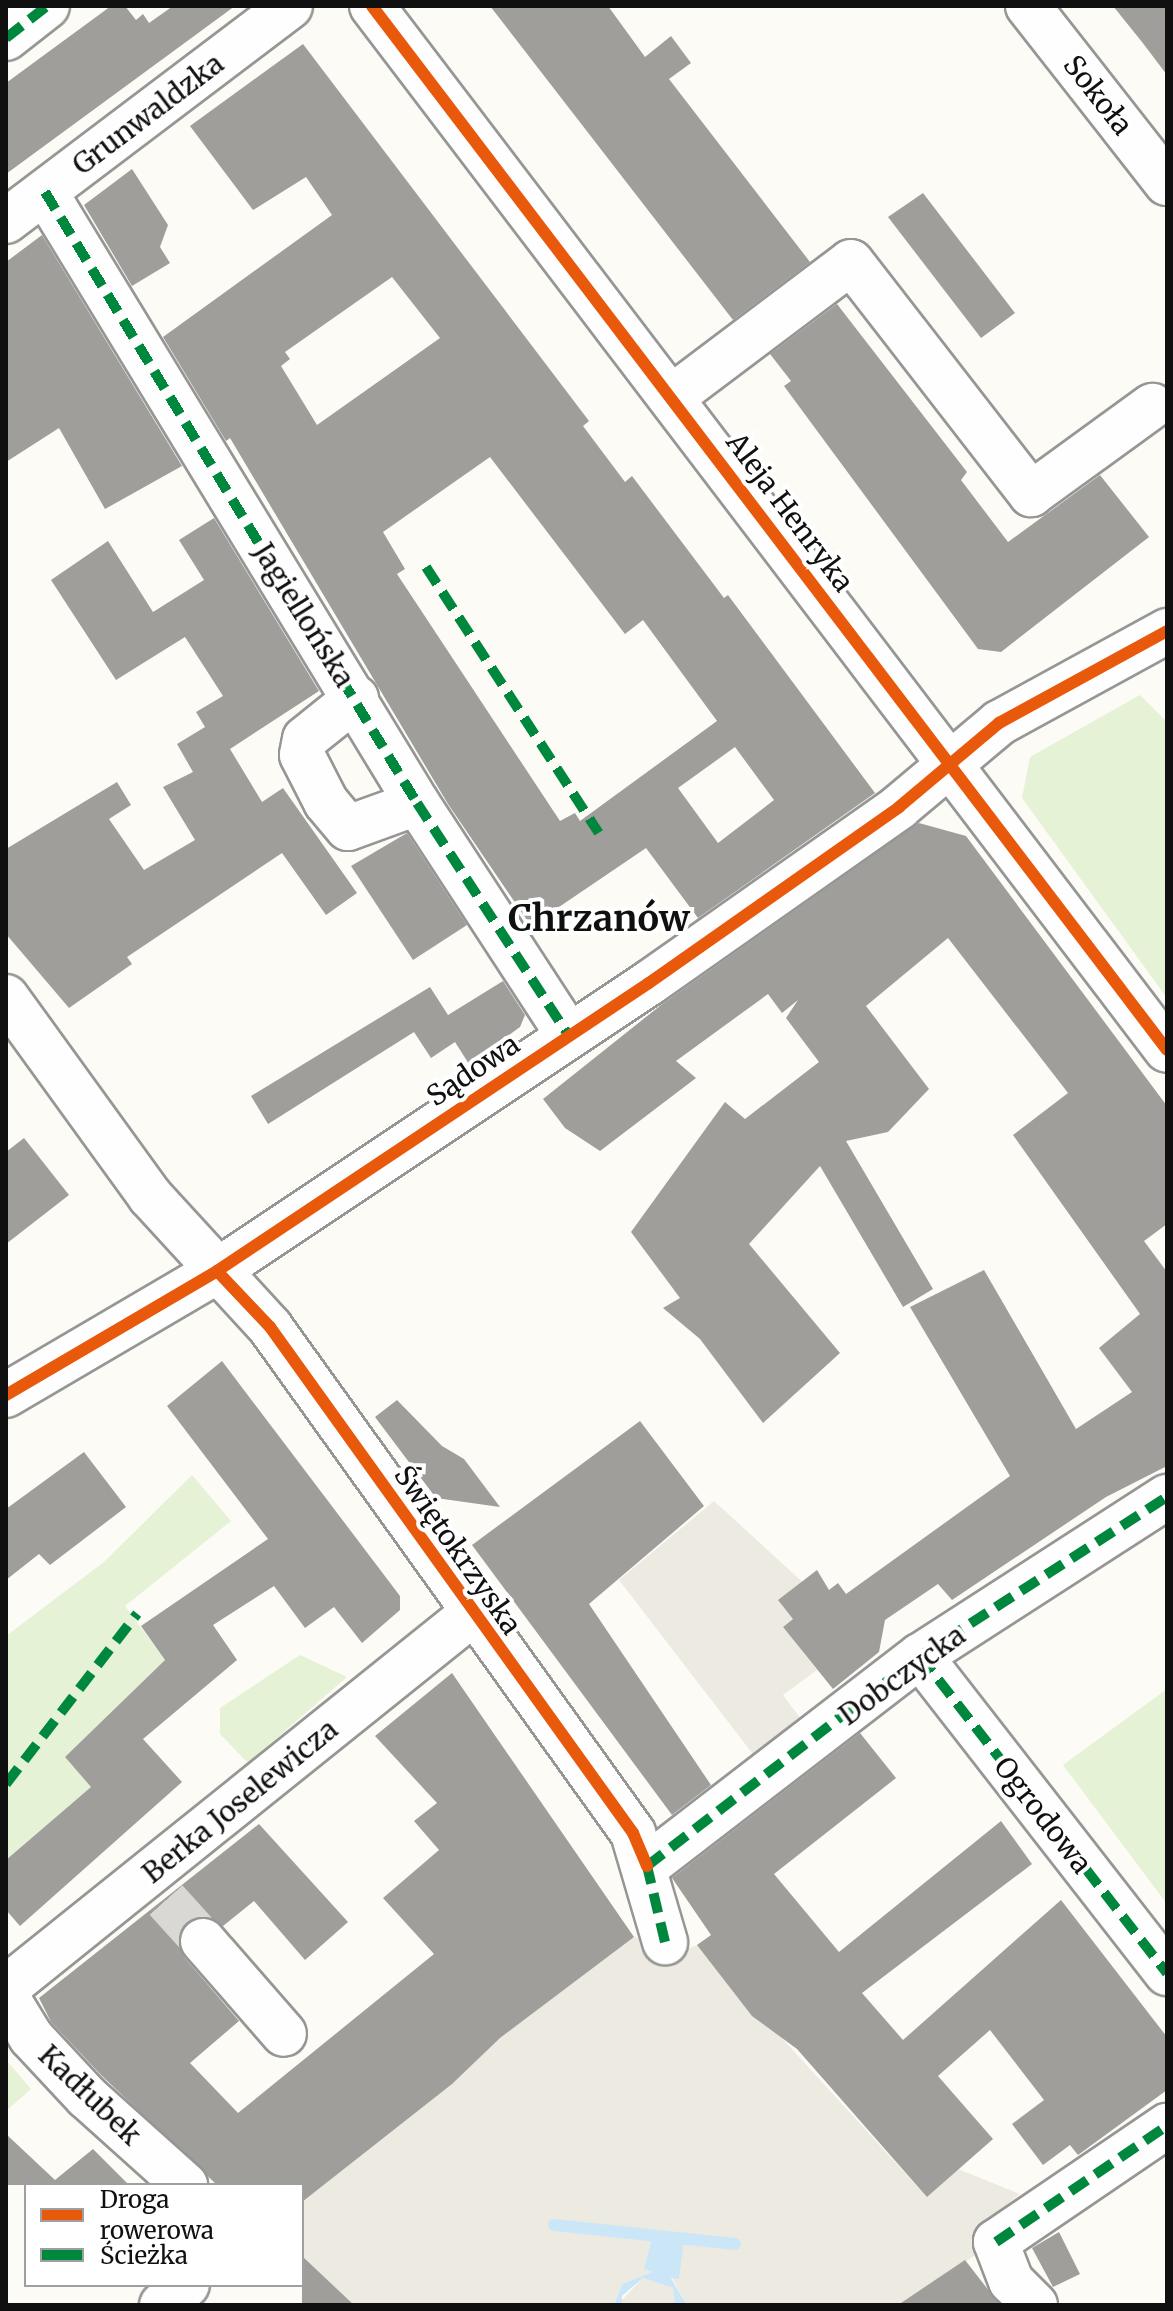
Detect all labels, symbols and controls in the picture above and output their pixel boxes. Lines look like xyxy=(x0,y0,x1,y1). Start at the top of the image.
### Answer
street label: Grunwaldzka xyxy=(66,46,230,182)
street label: Sokoła xyxy=(1057,49,1139,141)
street label: Aleja Henryka xyxy=(719,426,861,598)
street label: Jagiellońska xyxy=(246,537,362,693)
district label: Chrzanów xyxy=(508,897,690,941)
street label: Sądowa xyxy=(420,1027,526,1113)
street label: Świętokrzyska xyxy=(387,1459,529,1641)
street label: Dobczycka xyxy=(832,1618,972,1732)
street label: Berka Joselewicza xyxy=(136,1712,344,1890)
street label: Ogrodowa xyxy=(987,1750,1099,1880)
street label: Kadłubek xyxy=(32,2038,148,2152)
legend xyxy=(24,2183,304,2287)
text: Droga rowerowa xyxy=(100,2184,214,2246)
text: Ścieżka xyxy=(100,2240,188,2271)

